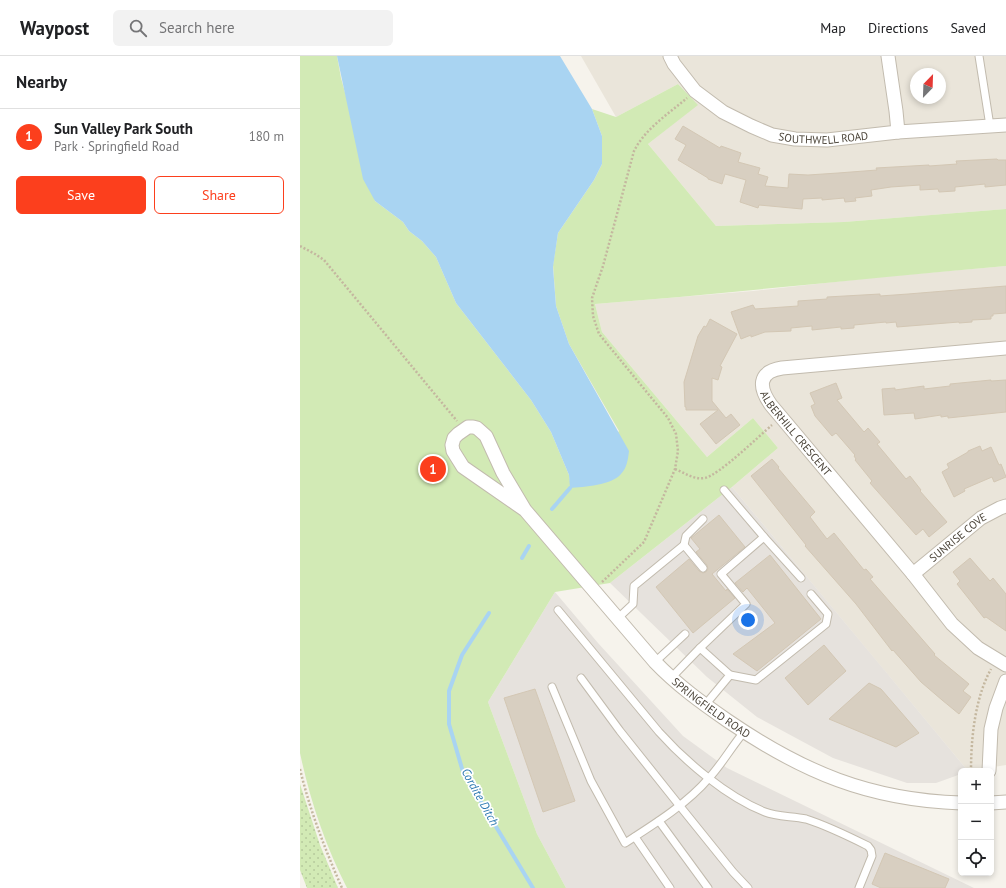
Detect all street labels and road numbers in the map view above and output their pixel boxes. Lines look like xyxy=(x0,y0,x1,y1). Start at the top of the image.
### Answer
street label: SOUTHWELL ROAD xyxy=(777,128,869,147)
street label: ALBERHILL CRESCENT xyxy=(757,389,834,479)
street label: SUNRISE COVE xyxy=(926,509,989,565)
street label: SPRINGFIELD ROAD xyxy=(669,675,753,741)

